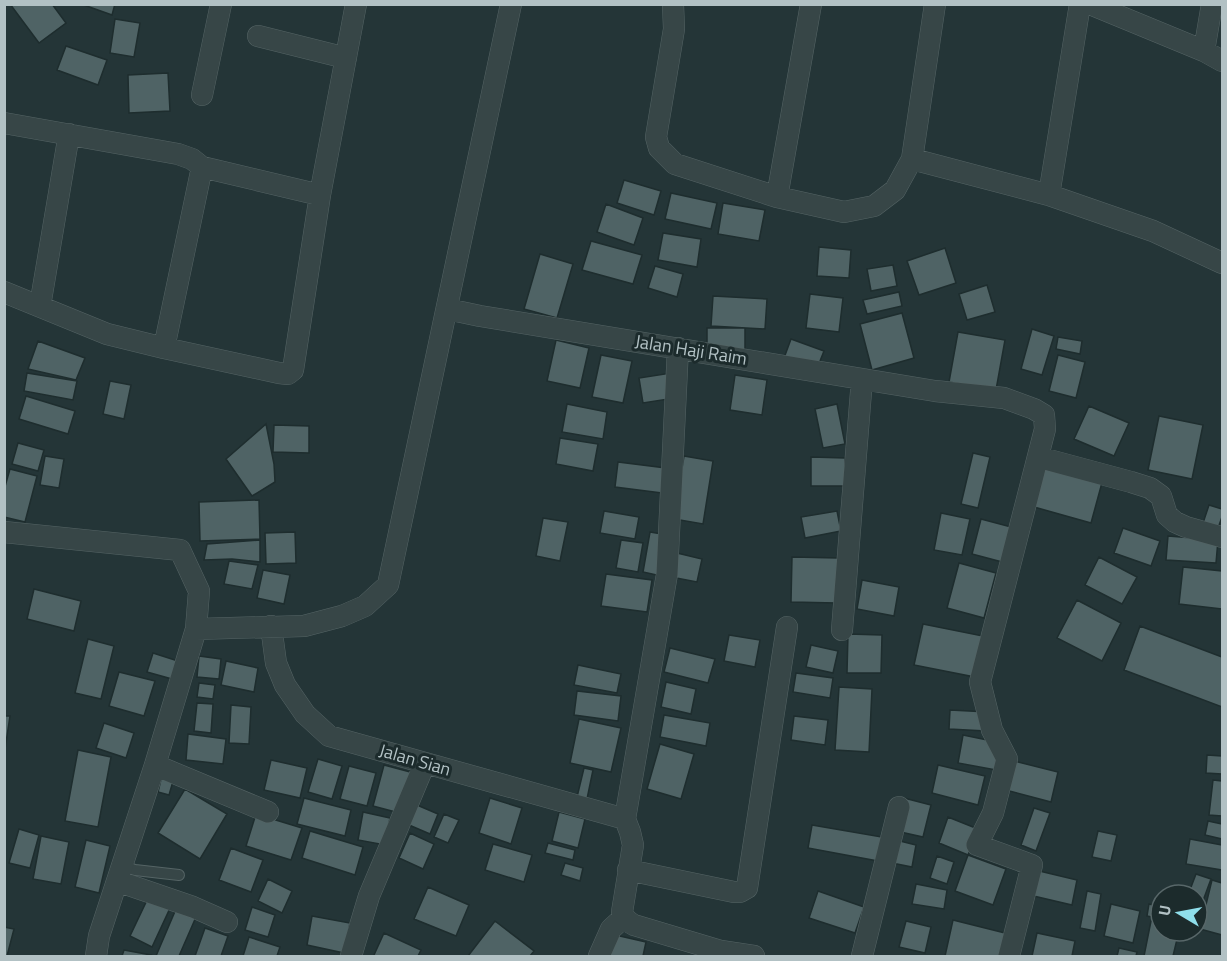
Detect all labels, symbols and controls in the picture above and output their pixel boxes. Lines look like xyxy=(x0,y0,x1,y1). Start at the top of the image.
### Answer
street label: Jalan Haji Raim xyxy=(633,327,749,372)
street label: Jalan Sian xyxy=(376,736,454,783)
north arrow xyxy=(1149,883,1209,943)
text: U xyxy=(1152,903,1177,918)

